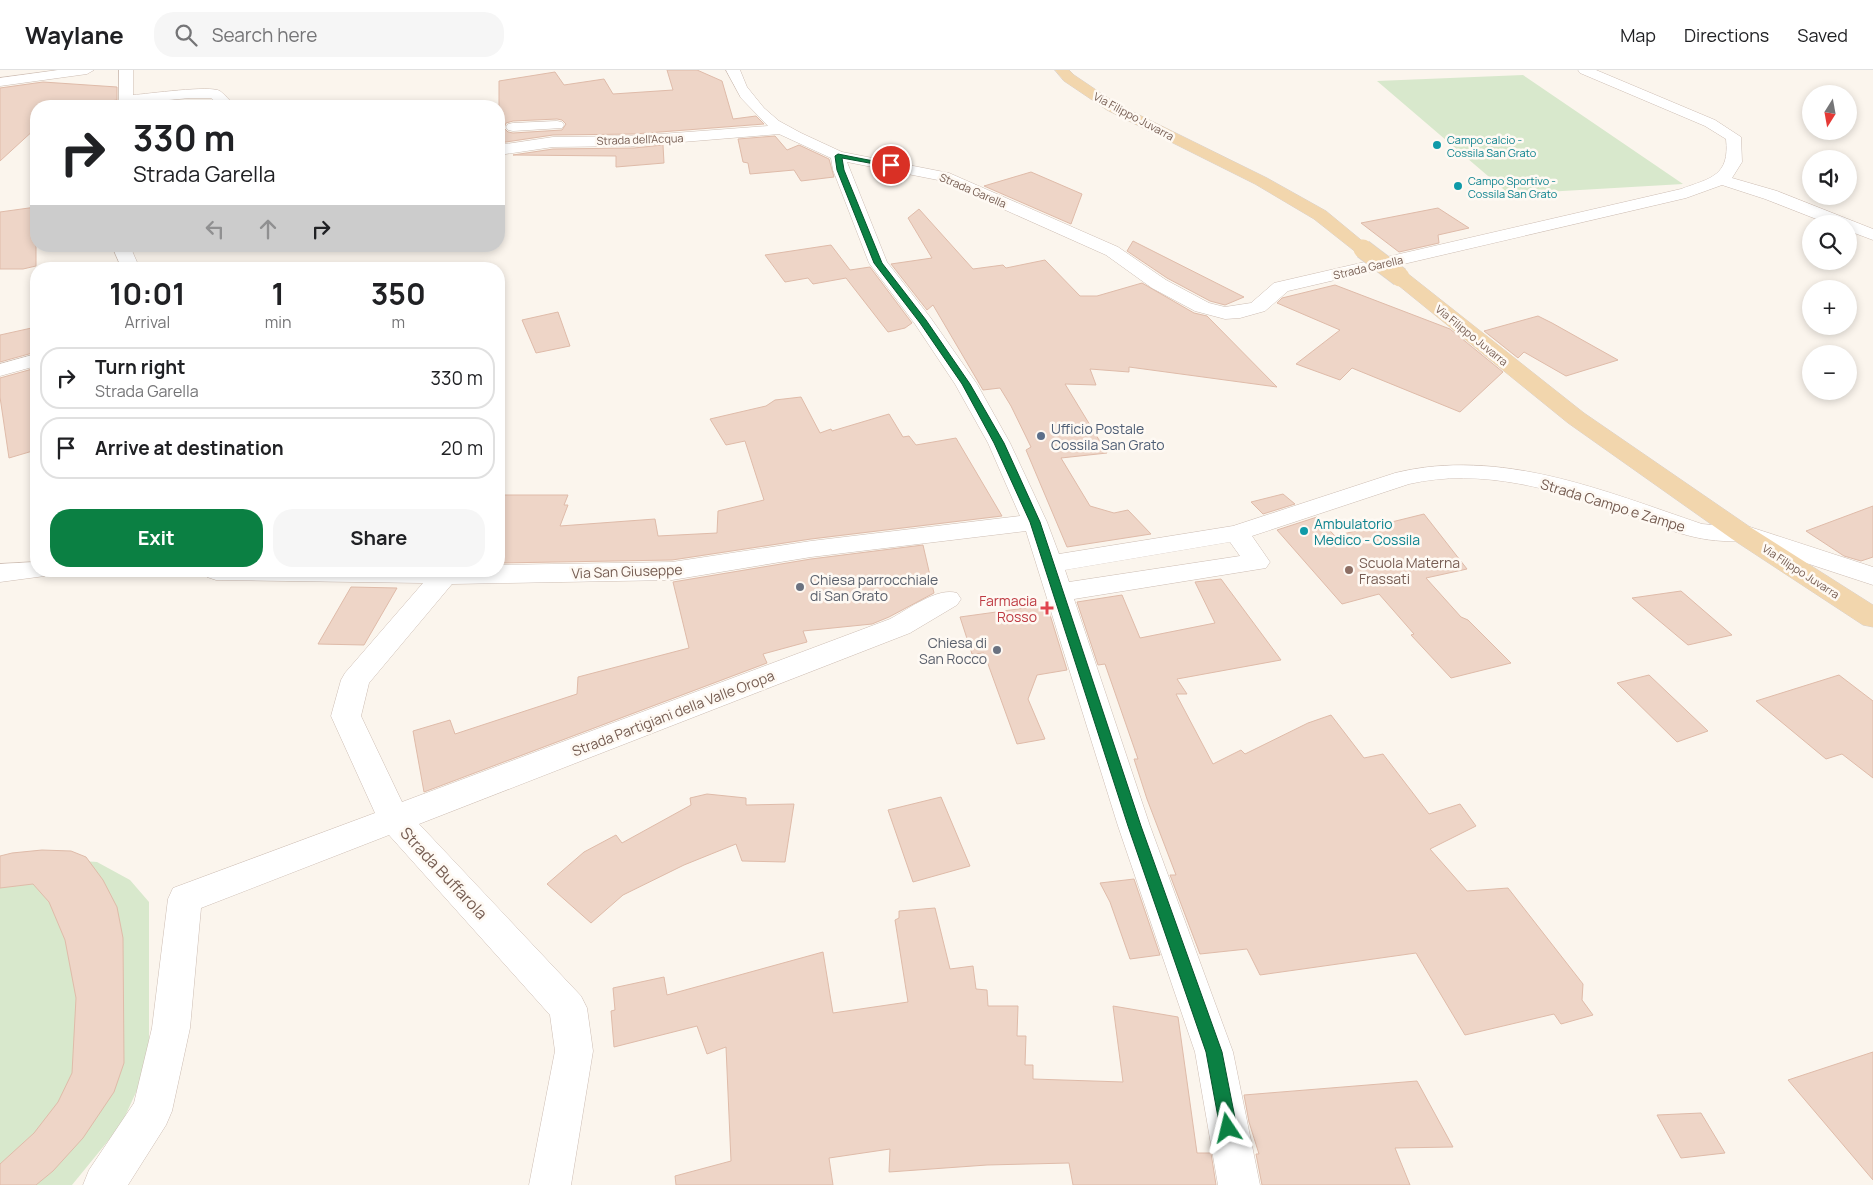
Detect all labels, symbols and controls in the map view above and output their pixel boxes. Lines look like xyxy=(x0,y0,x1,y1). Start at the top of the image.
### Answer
search box xyxy=(154,12,504,57)
text: Waylane xyxy=(25,18,124,51)
icon: search xyxy=(172,21,200,49)
text: Search here xyxy=(212,22,317,48)
text: Map xyxy=(1620,23,1656,47)
text: Directions xyxy=(1684,23,1769,47)
text: Saved xyxy=(1797,23,1848,47)
north arrow xyxy=(1802,85,1858,140)
map controls xyxy=(1802,85,1857,400)
street label: Via Filippo Juvarra xyxy=(1091,88,1177,144)
text: 330 m xyxy=(133,114,235,162)
icon: right xyxy=(50,120,115,185)
street label: Strada dell'Acqua xyxy=(596,130,684,148)
place label: Campo calcio - Cossila San Grato xyxy=(1447,132,1537,160)
marker: Campo calcio - Cossila San Grato xyxy=(1431,139,1443,151)
pin xyxy=(870,144,912,186)
button: sound xyxy=(1802,150,1857,205)
icon: arrive xyxy=(877,151,905,179)
text: Strada Garella xyxy=(133,159,276,189)
street label: Strada Garella xyxy=(937,169,1009,211)
place label: Campo Sportivo - Cossila San Grato xyxy=(1468,173,1558,201)
marker: Campo Sportivo - Cossila San Grato xyxy=(1452,180,1464,192)
icon: left xyxy=(201,215,229,243)
icon: ahead xyxy=(254,215,282,243)
icon: right xyxy=(307,215,335,243)
button: search xyxy=(1802,215,1857,270)
street label: Strada Garella xyxy=(1332,252,1404,282)
text: 10:01 xyxy=(109,273,185,314)
text: 1 xyxy=(272,273,285,314)
text: 350 xyxy=(371,273,426,314)
button: + xyxy=(1802,280,1857,335)
street label: Via Filippo Juvarra xyxy=(1433,301,1511,369)
text: Arrival xyxy=(125,311,170,333)
text: min xyxy=(265,311,292,333)
text: m xyxy=(391,311,405,333)
button: − xyxy=(1802,345,1857,400)
text: Turn right xyxy=(95,354,185,380)
icon: right xyxy=(52,364,80,392)
text: 330 m xyxy=(430,365,483,391)
text: Strada Garella xyxy=(95,380,199,402)
place label: Ufficio Postale Cossila San Grato xyxy=(1051,419,1165,454)
marker: Ufficio Postale Cossila San Grato xyxy=(1035,430,1047,442)
icon: arrive xyxy=(52,434,80,462)
text: Arrive at destination xyxy=(95,435,284,461)
text: 20 m xyxy=(441,435,483,461)
street label: Strada Campo e Zampe xyxy=(1538,474,1688,536)
button: Exit xyxy=(50,509,263,567)
button: Share xyxy=(273,509,485,567)
place label: Ambulatorio Medico - Cossila xyxy=(1314,514,1420,549)
marker: Ambulatorio Medico - Cossila xyxy=(1298,525,1310,537)
street label: Via Filippo Juvarra xyxy=(1760,540,1842,602)
place label: Scuola Materna Frassati xyxy=(1359,553,1460,588)
street label: Via San Giuseppe xyxy=(571,560,683,582)
marker: Scuola Materna Frassati xyxy=(1343,564,1355,576)
place label: Chiesa parrocchiale di San Grato xyxy=(810,570,938,605)
marker: Chiesa parrocchiale di San Grato xyxy=(794,581,806,593)
place label: Farmacia Rosso xyxy=(979,591,1037,626)
marker: Farmacia Rosso xyxy=(1041,602,1053,614)
place label: Chiesa di San Rocco xyxy=(919,633,987,668)
marker: Chiesa di San Rocco xyxy=(991,644,1003,656)
street label: Strada Partigiani della Valle Oropa xyxy=(569,666,777,760)
street label: Strada Buffarola xyxy=(396,822,492,924)
position arrow xyxy=(1201,1101,1253,1153)

